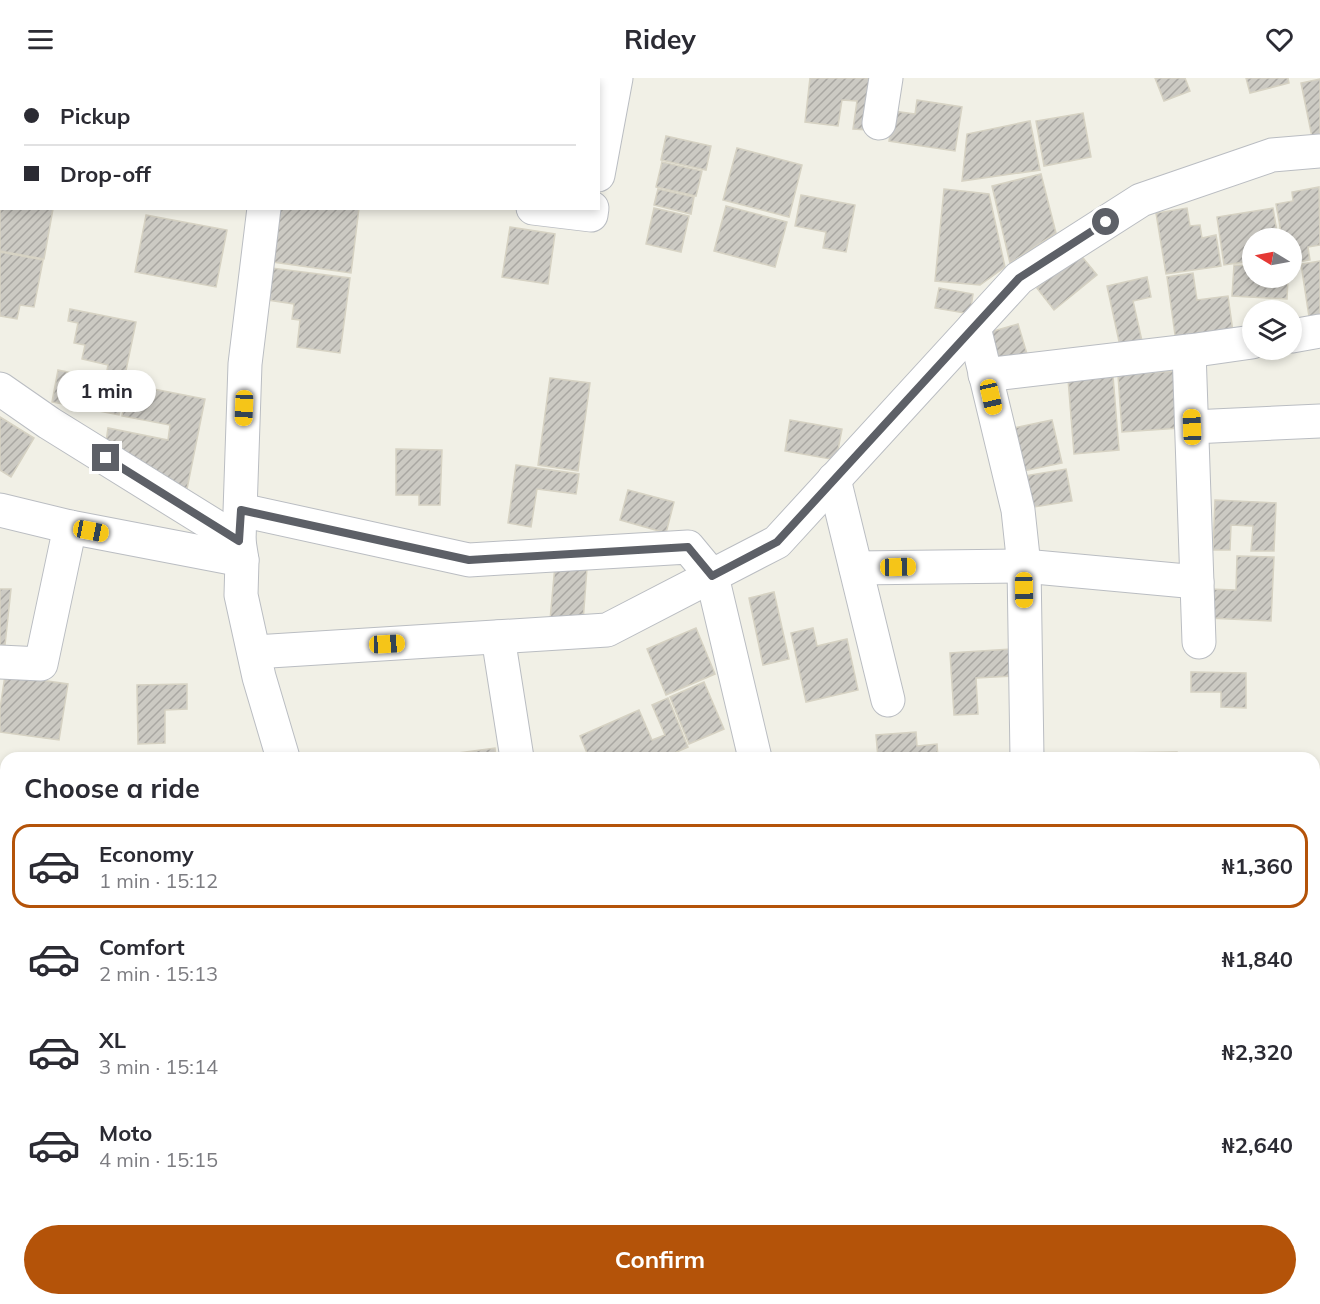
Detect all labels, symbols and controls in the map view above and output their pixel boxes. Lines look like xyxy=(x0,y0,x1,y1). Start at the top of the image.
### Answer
text: Ridey xyxy=(624,22,696,56)
icon: menu xyxy=(24,23,57,56)
icon: heart xyxy=(1263,23,1296,56)
text: Pickup xyxy=(60,102,130,130)
text: Drop-off xyxy=(60,160,151,188)
route start xyxy=(1092,208,1119,235)
north arrow xyxy=(1242,228,1302,288)
map controls xyxy=(1242,228,1302,360)
button: layers xyxy=(1242,300,1302,360)
callout: 1 min xyxy=(57,371,156,413)
car xyxy=(978,377,1004,417)
text: 1 min xyxy=(80,378,133,403)
car xyxy=(234,390,254,426)
car xyxy=(1182,409,1202,445)
route end xyxy=(92,444,119,471)
car xyxy=(72,519,110,543)
car xyxy=(880,558,916,576)
car xyxy=(1015,572,1033,608)
car xyxy=(369,634,405,654)
text: Choose a ride xyxy=(24,771,200,805)
icon: car xyxy=(27,839,81,893)
text: Economy xyxy=(99,840,194,868)
text: ₦1,360 xyxy=(1222,852,1293,880)
text: 1 min · 15:12 xyxy=(99,868,218,893)
icon: car xyxy=(27,932,81,986)
text: Comfort xyxy=(99,933,185,961)
text: ₦1,840 xyxy=(1222,945,1293,973)
text: 2 min · 15:13 xyxy=(99,961,218,986)
icon: car xyxy=(27,1025,81,1079)
text: XL xyxy=(99,1026,126,1054)
text: ₦2,320 xyxy=(1222,1038,1293,1066)
text: 3 min · 15:14 xyxy=(99,1054,218,1079)
icon: car xyxy=(27,1118,81,1172)
text: Moto xyxy=(99,1119,152,1147)
text: ₦2,640 xyxy=(1222,1131,1293,1159)
text: 4 min · 15:15 xyxy=(99,1147,218,1172)
button: Confirm xyxy=(24,1225,1296,1294)

